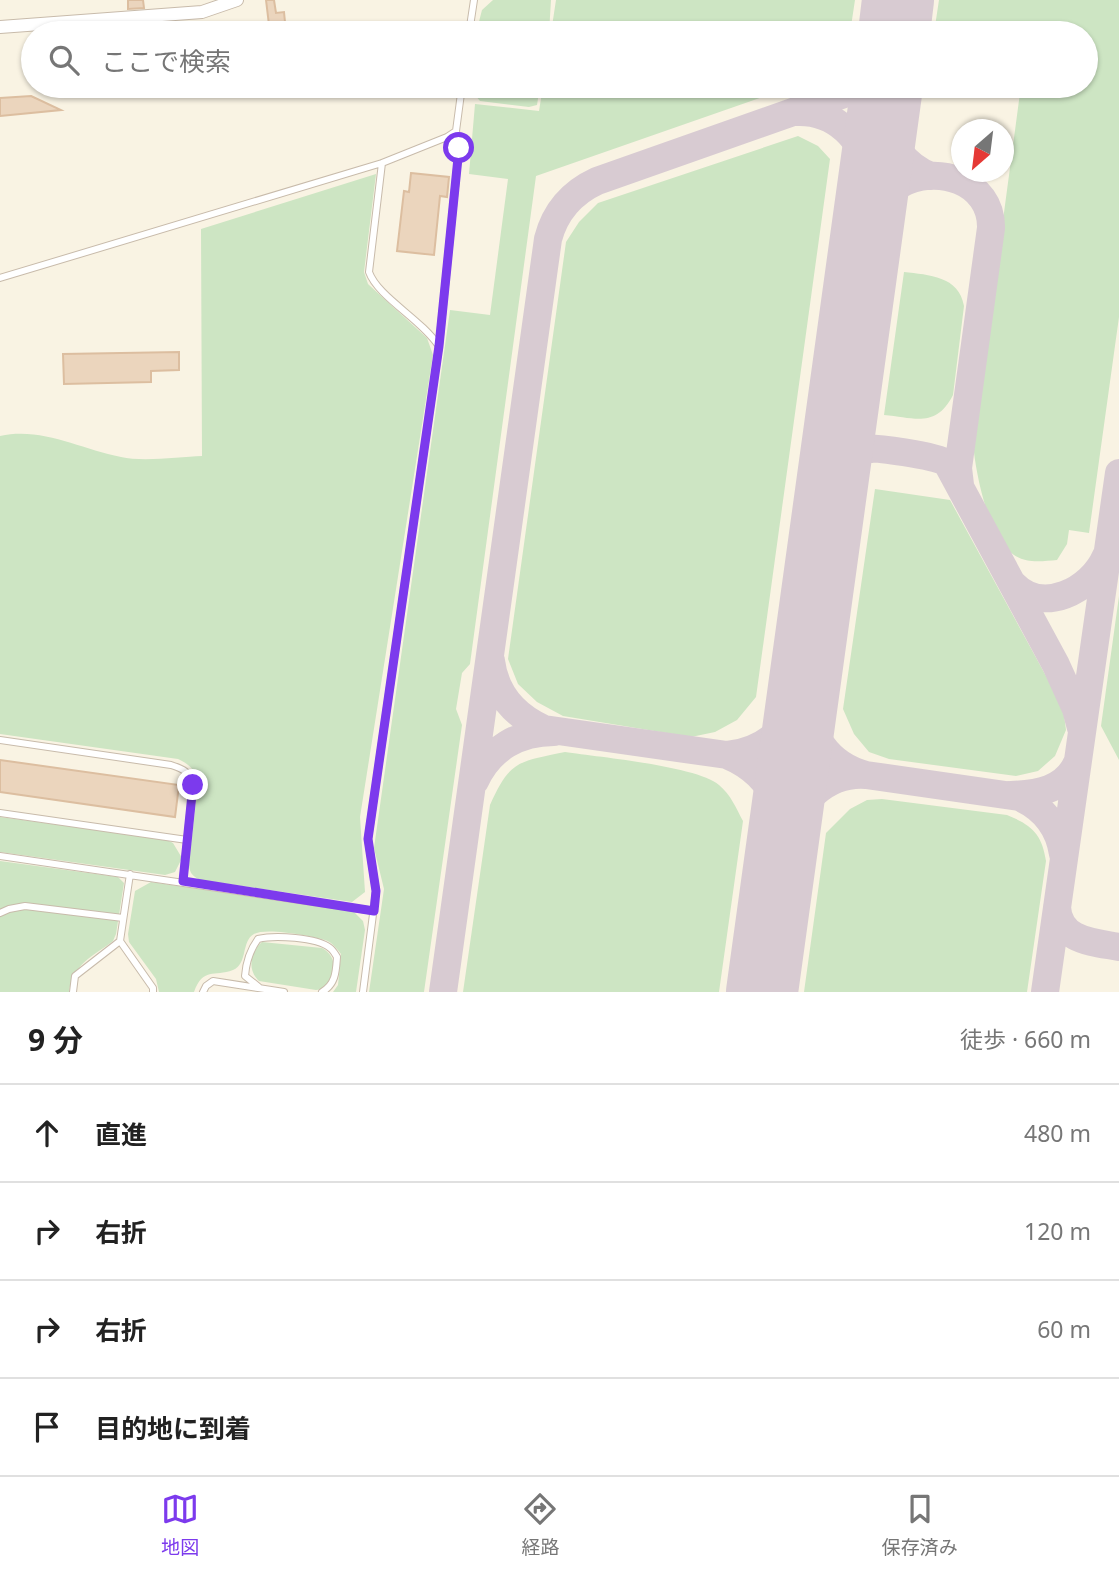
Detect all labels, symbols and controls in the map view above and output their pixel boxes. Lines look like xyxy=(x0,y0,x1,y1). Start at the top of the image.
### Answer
search box xyxy=(21,21,1098,98)
icon: search xyxy=(45,41,83,79)
text: ここで検索 xyxy=(101,43,231,79)
north arrow xyxy=(951,119,1014,182)
route start xyxy=(443,132,474,163)
route end xyxy=(177,769,208,800)
text: 9 分 xyxy=(28,1019,83,1060)
text: 徒歩 · 660 m xyxy=(960,1023,1091,1055)
icon: ahead xyxy=(28,1114,66,1152)
text: 直進 xyxy=(95,1116,147,1152)
text: 480 m xyxy=(1024,1117,1091,1149)
icon: right xyxy=(28,1212,66,1250)
text: 右折 xyxy=(95,1214,147,1250)
text: 120 m xyxy=(1024,1215,1091,1247)
icon: right xyxy=(28,1310,66,1348)
text: 右折 xyxy=(95,1312,147,1348)
text: 60 m xyxy=(1037,1313,1091,1345)
icon: arrive xyxy=(28,1408,66,1446)
text: 目的地に到着 xyxy=(95,1410,251,1446)
tab: 地図 xyxy=(161,1490,199,1560)
tab: 経路 xyxy=(521,1490,560,1560)
tab: 保存済み xyxy=(882,1490,958,1560)

